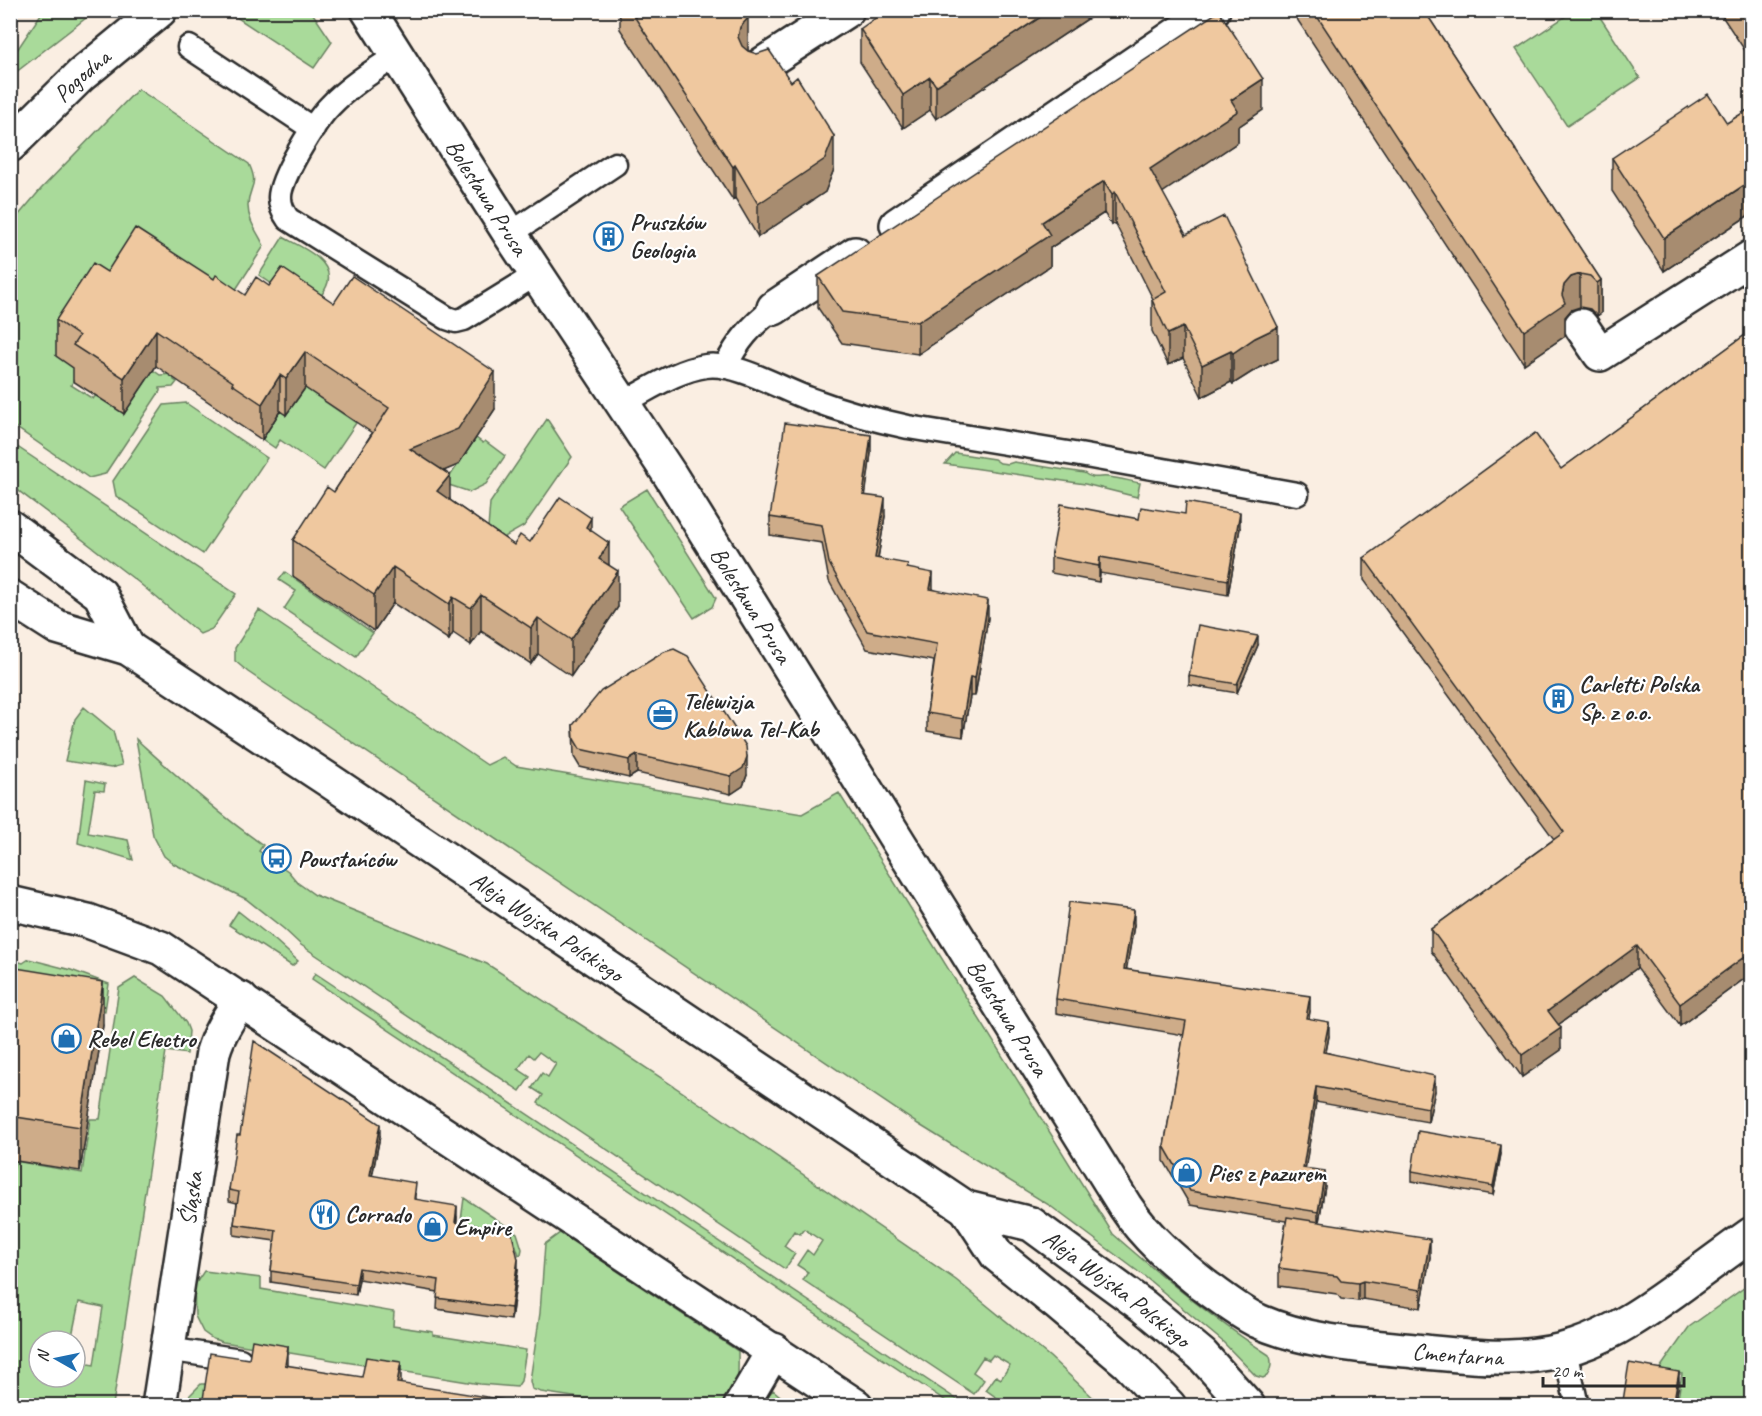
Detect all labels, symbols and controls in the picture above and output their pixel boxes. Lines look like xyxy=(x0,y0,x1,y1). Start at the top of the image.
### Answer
street label: Pogodna xyxy=(47,41,118,109)
street label: Bolesława Prusa xyxy=(439,134,536,262)
place label: Pruszków Geologia xyxy=(630,207,707,265)
building icon: Pruszków Geologia xyxy=(593,220,625,252)
street label: Bolesława Prusa xyxy=(704,541,799,671)
place label: Carletti Polska Sp. z o.o. xyxy=(1579,669,1701,727)
building icon: Carletti Polska Sp. z o.o. xyxy=(1542,682,1574,714)
place label: Telewizja Kablowa Tel-Kab xyxy=(683,686,821,744)
office icon: Telewizja Kablowa Tel-Kab xyxy=(646,699,678,731)
bus stop icon: Powstańców xyxy=(261,843,293,875)
place label: Powstańców xyxy=(298,844,399,874)
street label: Aleja Wojska Polskiego xyxy=(465,865,631,990)
street label: Bolesława Prusa xyxy=(960,954,1056,1083)
shop icon: Rebel Electro xyxy=(50,1023,82,1055)
place label: Rebel Electro xyxy=(87,1024,198,1054)
shop icon: Pies z pazurem xyxy=(1171,1157,1203,1189)
place label: Pies z pazurem xyxy=(1208,1158,1327,1188)
street label: Śląska xyxy=(172,1168,210,1227)
restaurant icon: Corrado xyxy=(308,1198,340,1230)
place label: Corrado xyxy=(345,1199,413,1229)
shop icon: Empire xyxy=(417,1211,449,1243)
place label: Empire xyxy=(454,1212,513,1242)
street label: Aleja Wojska Polskiego xyxy=(1037,1223,1199,1356)
north arrow xyxy=(27,1329,87,1389)
street label: Cmentarna xyxy=(1411,1336,1505,1372)
text: N xyxy=(33,1347,54,1363)
scale bar xyxy=(1543,1350,1684,1388)
text: 20 m xyxy=(1552,1360,1585,1382)

